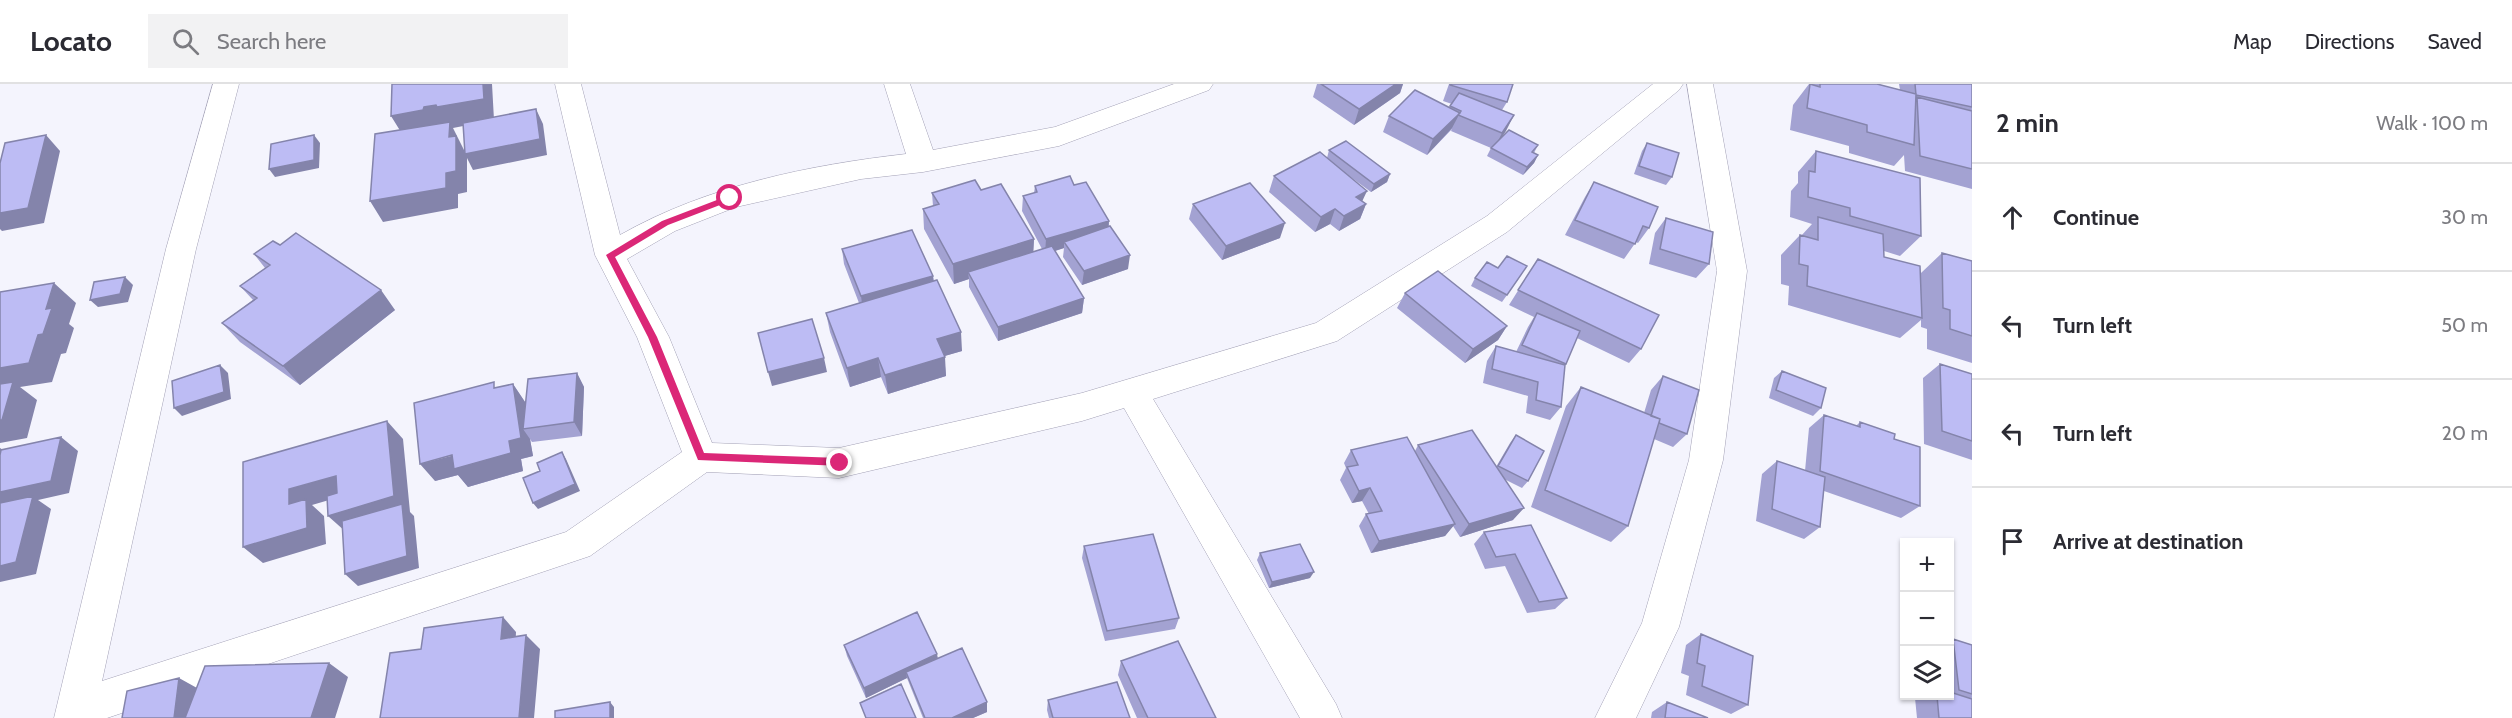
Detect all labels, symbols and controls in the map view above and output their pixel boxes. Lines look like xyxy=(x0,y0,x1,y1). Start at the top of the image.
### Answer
search box xyxy=(148,14,568,68)
text: Locato xyxy=(30,24,112,58)
icon: search xyxy=(169,25,202,58)
text: Search here xyxy=(217,28,326,55)
text: Map xyxy=(2233,29,2272,54)
text: Directions xyxy=(2305,29,2394,54)
text: Saved xyxy=(2427,29,2482,54)
text: 2 min xyxy=(1996,107,2059,139)
text: Walk · 100 m xyxy=(2376,111,2488,135)
route start xyxy=(716,184,742,210)
icon: ahead xyxy=(1996,201,2029,234)
text: Continue xyxy=(2053,204,2139,231)
text: 30 m xyxy=(2441,205,2488,229)
icon: left xyxy=(1996,309,2029,342)
text: Turn left xyxy=(2053,312,2132,339)
text: 50 m xyxy=(2441,313,2488,337)
icon: left xyxy=(1996,417,2029,450)
text: Turn left xyxy=(2053,420,2132,447)
text: 20 m xyxy=(2442,421,2488,445)
route end xyxy=(826,449,852,475)
icon: arrive xyxy=(1996,525,2029,558)
text: Arrive at destination xyxy=(2053,528,2243,555)
map controls xyxy=(1900,538,1954,700)
button: + xyxy=(1900,538,1954,592)
button: − xyxy=(1900,592,1954,646)
button: layers xyxy=(1900,646,1954,700)

